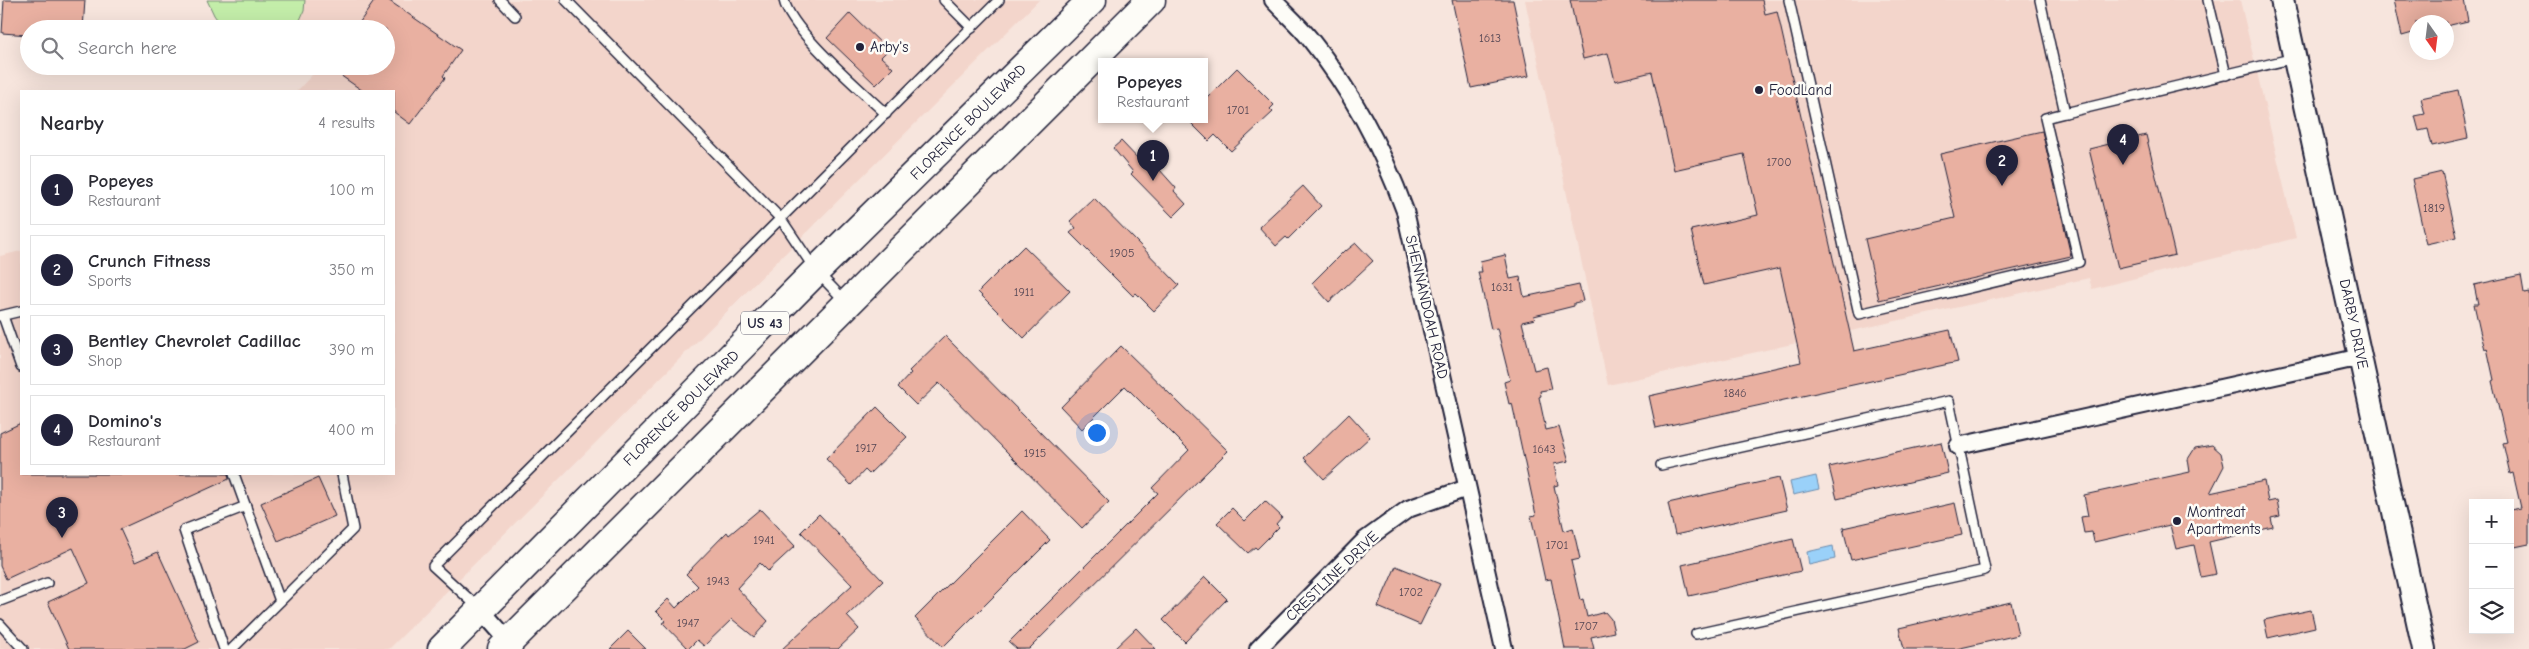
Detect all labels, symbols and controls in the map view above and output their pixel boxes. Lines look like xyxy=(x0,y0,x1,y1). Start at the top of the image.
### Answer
north arrow xyxy=(2409,15,2454,60)
search box xyxy=(20,20,395,75)
house number: 1613 xyxy=(1479,31,1501,45)
icon: search xyxy=(38,34,66,62)
text: Search here xyxy=(78,37,177,59)
place label: Arby's xyxy=(870,38,909,56)
marker: Arby's xyxy=(854,41,866,53)
popup xyxy=(1098,58,1208,123)
street label: FLORENCE BOULEVARD xyxy=(906,60,1030,184)
text: Popeyes xyxy=(1117,71,1182,93)
place label: FoodLand xyxy=(1769,81,1832,99)
marker: FoodLand xyxy=(1753,84,1765,96)
text: Restaurant xyxy=(1117,93,1189,111)
house number: 1701 xyxy=(1227,103,1249,117)
text: Nearby xyxy=(40,111,104,135)
text: 4 results xyxy=(318,114,375,132)
pin: 4 xyxy=(2107,124,2139,165)
pin: 1 xyxy=(1137,140,1169,181)
pin: 2 xyxy=(1986,145,2018,186)
house number: 1700 xyxy=(1766,155,1792,169)
text: Popeyes xyxy=(88,170,153,192)
text: 1 xyxy=(54,181,60,199)
text: 100 m xyxy=(330,181,374,199)
text: Restaurant xyxy=(88,192,160,210)
house number: 1819 xyxy=(2423,201,2445,215)
street label: SHENNANDOAH ROAD xyxy=(1402,233,1452,381)
house number: 1905 xyxy=(1110,246,1134,260)
text: Crunch Fitness xyxy=(88,250,211,272)
text: 2 xyxy=(53,261,61,279)
text: 350 m xyxy=(329,261,374,279)
text: Sports xyxy=(88,272,131,290)
street label: DARBY DRIVE xyxy=(2336,277,2372,371)
house number: 1631 xyxy=(1491,280,1513,294)
house number: 1911 xyxy=(1014,285,1035,299)
road number: US 43 xyxy=(741,312,789,334)
text: Bentley Chevrolet Cadillac xyxy=(88,330,301,352)
text: 3 xyxy=(53,341,61,359)
text: 390 m xyxy=(329,341,374,359)
street label: FLORENCE BOULEVARD xyxy=(619,346,743,470)
text: Shop xyxy=(88,352,122,370)
house number: 1846 xyxy=(1723,386,1747,400)
text: Domino's xyxy=(88,410,162,432)
your location xyxy=(1084,420,1110,446)
text: 4 xyxy=(53,421,61,439)
text: 400 m xyxy=(328,421,374,439)
text: Restaurant xyxy=(88,432,160,450)
house number: 1917 xyxy=(855,441,877,455)
house number: 1643 xyxy=(1532,442,1556,456)
house number: 1915 xyxy=(1024,446,1046,460)
pin: 3 xyxy=(46,497,78,538)
map controls xyxy=(2469,499,2514,634)
button: + xyxy=(2469,499,2514,544)
place label: Montreat Apartments xyxy=(2187,503,2260,538)
marker: Montreat Apartments xyxy=(2171,515,2183,527)
street label: CRESTLINE DRIVE xyxy=(1282,527,1382,625)
house number: 1941 xyxy=(753,533,775,547)
house number: 1701 xyxy=(1546,538,1568,552)
button: − xyxy=(2469,544,2514,589)
house number: 1943 xyxy=(706,574,730,588)
house number: 1702 xyxy=(1399,585,1423,599)
button: layers xyxy=(2469,589,2514,634)
house number: 1947 xyxy=(677,616,700,630)
house number: 1707 xyxy=(1574,619,1598,633)

